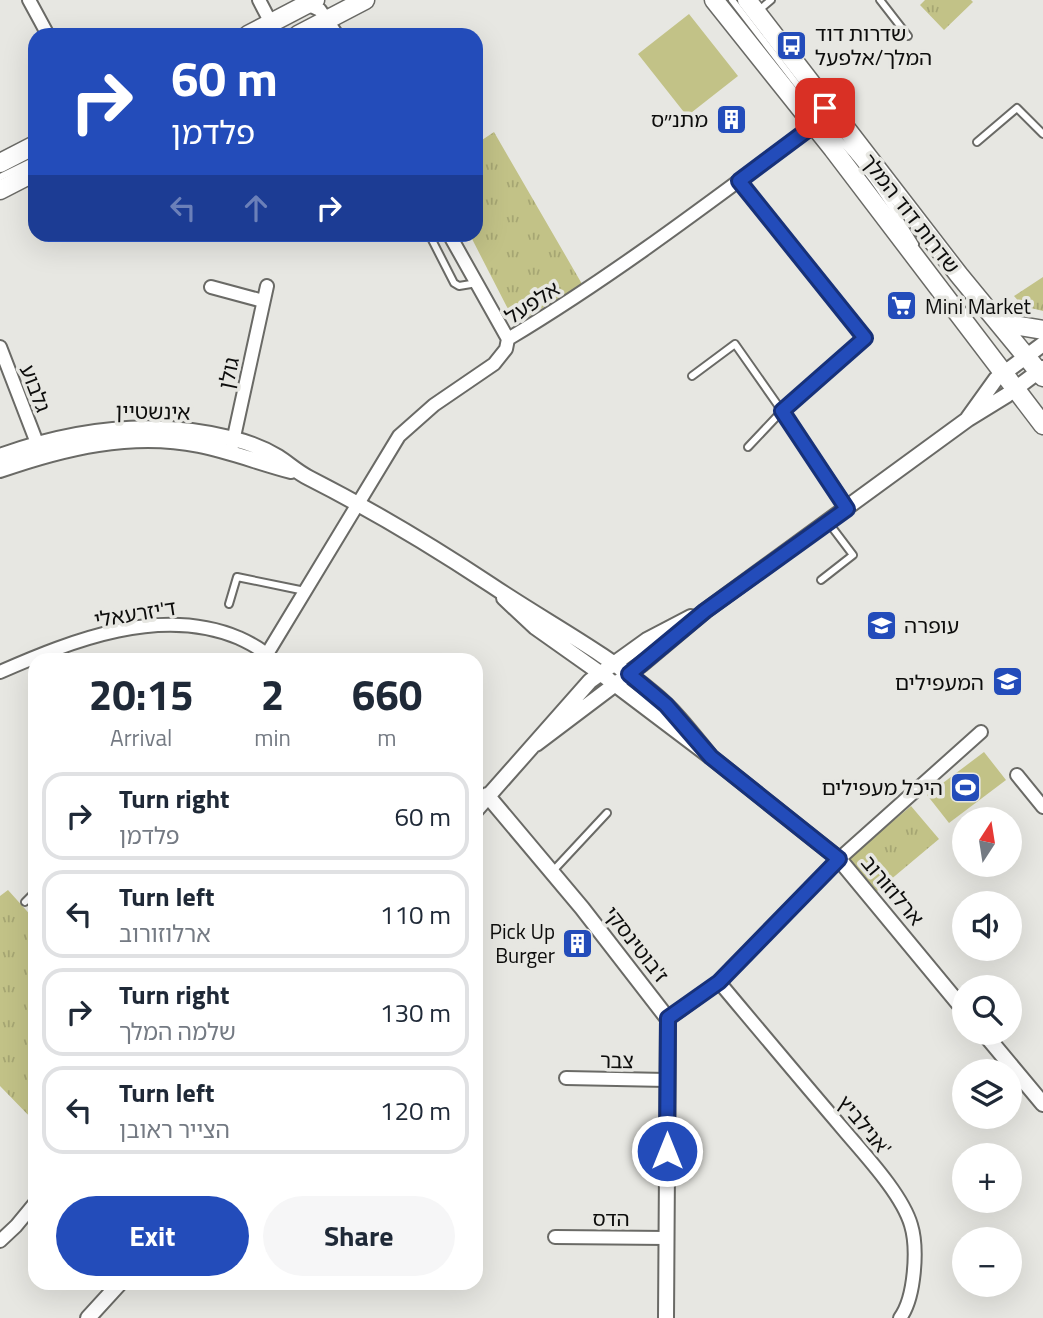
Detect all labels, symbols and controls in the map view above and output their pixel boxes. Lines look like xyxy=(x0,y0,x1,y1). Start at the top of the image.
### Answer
place label: שדרות דוד המלך/אלפעל xyxy=(815,17,932,73)
bus stop icon: שדרות דוד המלך/אלפעל xyxy=(775,28,809,62)
text: 60 m xyxy=(171,40,278,115)
icon: right xyxy=(56,56,147,147)
pin xyxy=(795,78,855,138)
icon: arrive xyxy=(806,89,844,127)
building icon: מתנ״ס xyxy=(714,102,748,136)
place label: מתנ״ס xyxy=(651,103,708,135)
text: פלדמן xyxy=(171,108,255,156)
street label: שדרות דוד המלך xyxy=(854,146,968,280)
icon: left xyxy=(164,189,202,227)
icon: ahead xyxy=(237,189,275,227)
icon: right xyxy=(310,189,348,227)
street label: אלפעל xyxy=(498,272,566,332)
supermarket icon: Mini Market xyxy=(885,289,919,323)
place label: Mini Market xyxy=(925,290,1031,322)
street label: גולן xyxy=(209,354,247,392)
street label: גלבוע xyxy=(12,360,60,416)
street label: אינשטיין xyxy=(115,394,191,428)
street label: ד'יזרעאלי xyxy=(92,591,178,635)
school or university icon: עופרה xyxy=(864,608,898,642)
place label: עופרה xyxy=(904,609,959,641)
text: 20:15 xyxy=(89,662,194,726)
text: 2 xyxy=(261,662,284,726)
text: 660 xyxy=(352,662,422,726)
school or university icon: המעפילים xyxy=(990,665,1024,699)
place label: המעפילים xyxy=(895,666,984,698)
text: Arrival xyxy=(110,720,172,755)
text: min xyxy=(254,720,291,755)
text: m xyxy=(377,720,397,755)
sports icon: היכל מעפילים xyxy=(949,770,983,804)
place label: היכל מעפילים xyxy=(821,771,943,803)
text: Turn right xyxy=(119,779,230,818)
icon: right xyxy=(60,797,98,835)
text: 60 m xyxy=(394,797,451,836)
north arrow xyxy=(952,807,1022,877)
map controls xyxy=(952,807,1022,1297)
text: פלדמן xyxy=(119,818,180,853)
street label: ארלוזורוב xyxy=(854,848,932,932)
text: Turn left xyxy=(119,877,214,916)
button: sound xyxy=(952,891,1022,961)
icon: left xyxy=(60,895,98,933)
text: 110 m xyxy=(380,895,451,934)
street label: ז'בוטינסקי xyxy=(597,899,677,989)
place label: Pick Up Burger xyxy=(490,915,555,971)
text: ארלוזורוב xyxy=(119,916,211,951)
building icon: Pick Up Burger xyxy=(561,926,595,960)
text: Turn right xyxy=(119,975,230,1014)
button: search xyxy=(952,975,1022,1045)
icon: right xyxy=(60,993,98,1031)
text: 130 m xyxy=(380,993,451,1032)
text: שלמה המלך xyxy=(119,1014,236,1049)
street label: צבר xyxy=(600,1044,634,1076)
button: layers xyxy=(952,1059,1022,1129)
text: Turn left xyxy=(119,1073,214,1112)
street label: אנילביץ' xyxy=(830,1088,900,1162)
icon: left xyxy=(60,1091,98,1129)
text: 120 m xyxy=(380,1091,451,1130)
text: הצייר ראובן xyxy=(119,1112,230,1147)
position arrow xyxy=(630,1114,704,1188)
button: + xyxy=(952,1143,1022,1213)
button: Exit xyxy=(56,1196,249,1276)
button: Share xyxy=(263,1196,455,1276)
street label: הדס xyxy=(592,1202,630,1234)
button: − xyxy=(952,1227,1022,1297)

